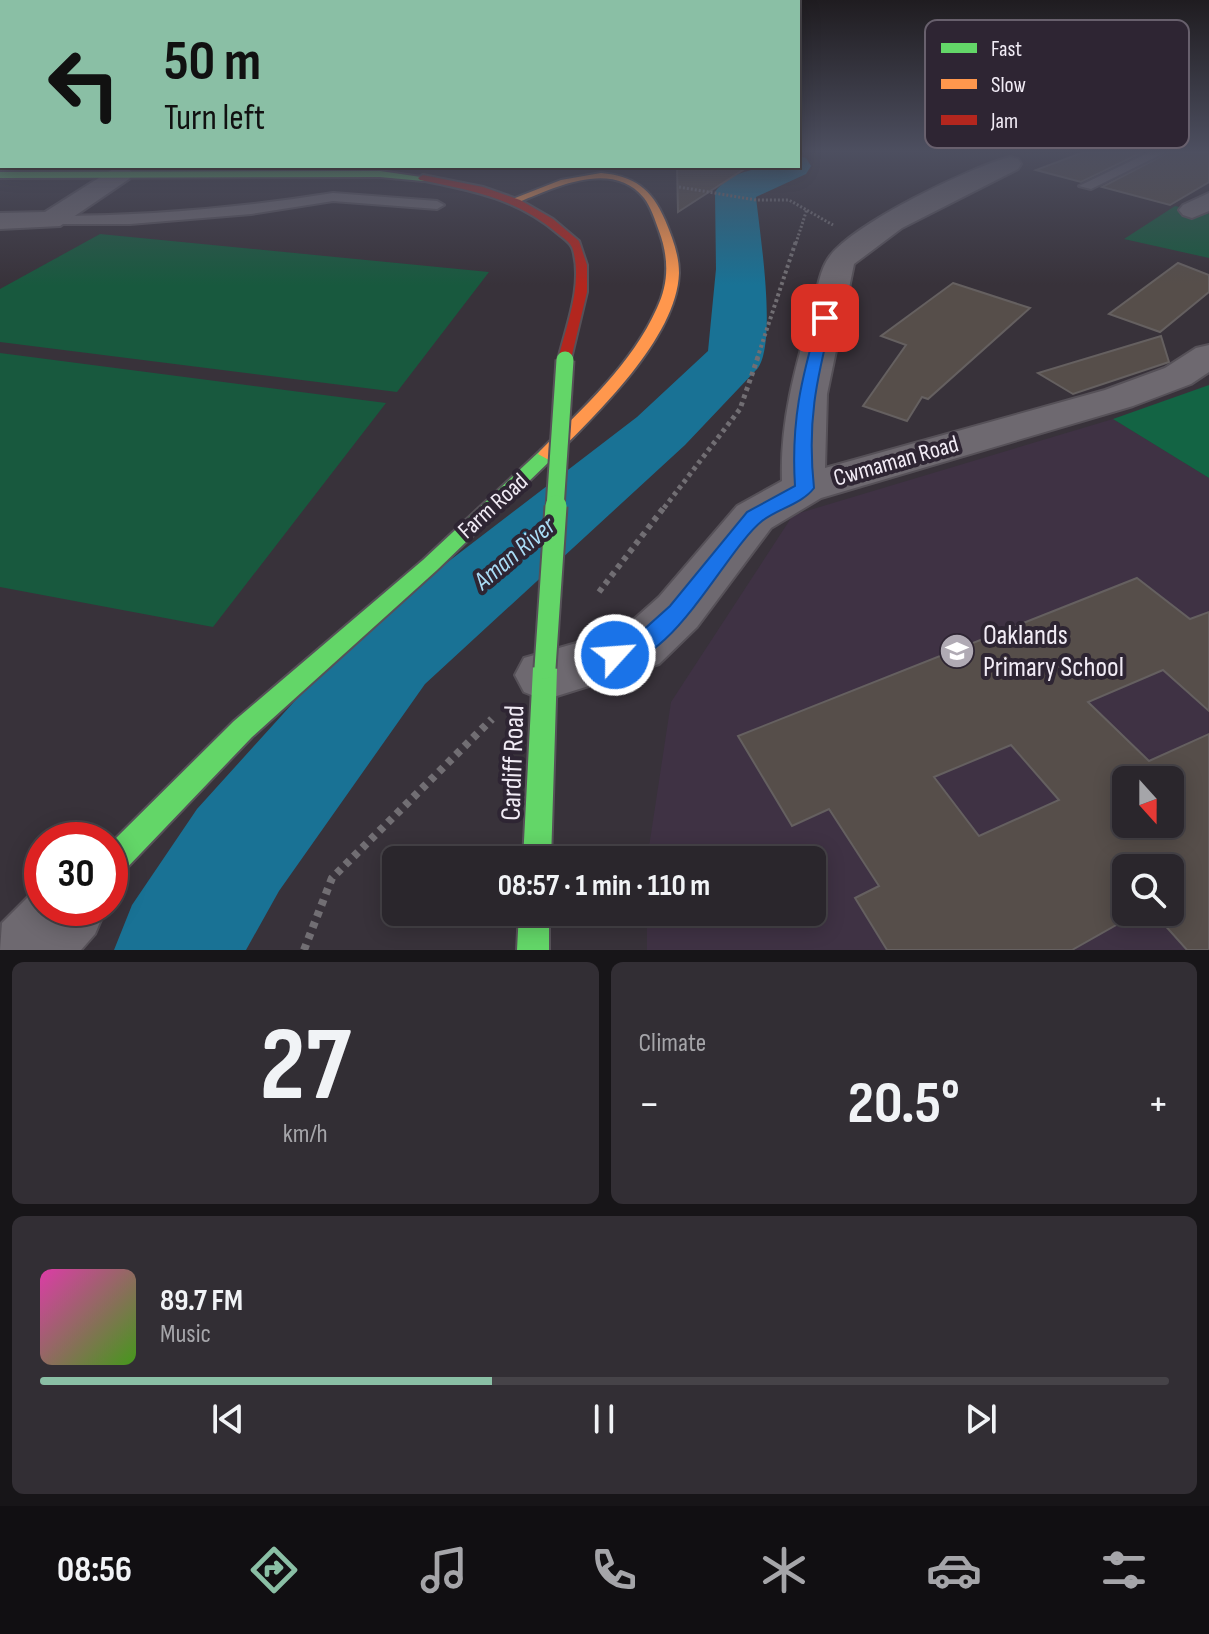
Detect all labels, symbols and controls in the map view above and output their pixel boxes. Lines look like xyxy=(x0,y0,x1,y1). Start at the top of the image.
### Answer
legend xyxy=(925,20,1189,148)
text: 50 m xyxy=(164,29,261,96)
icon: left xyxy=(32,32,136,136)
text: Fast xyxy=(991,36,1022,63)
text: Slow xyxy=(991,72,1026,99)
text: Turn left xyxy=(164,97,265,140)
text: Jam xyxy=(990,108,1018,135)
pin xyxy=(791,284,859,352)
icon: arrive xyxy=(803,296,847,340)
street label: Cwmaman Road xyxy=(830,429,962,493)
street label: Farm Road xyxy=(452,467,534,545)
water label: Aman River xyxy=(467,510,563,598)
position arrow xyxy=(573,613,657,697)
place label: Oaklands Primary School xyxy=(983,619,1124,684)
school or university icon: Oaklands Primary School xyxy=(938,632,976,670)
street label: Cardiff Road xyxy=(494,705,532,821)
north arrow xyxy=(1112,766,1184,838)
map controls xyxy=(1112,766,1184,926)
speed limit sign: 30 xyxy=(24,822,128,926)
button: search xyxy=(1112,854,1184,926)
text: 08:57 · 1 min · 110 m xyxy=(498,868,710,904)
text: 27 xyxy=(260,1004,351,1129)
text: Climate xyxy=(639,1028,706,1059)
text: 20.5° xyxy=(848,1068,960,1140)
text: − xyxy=(639,1078,660,1131)
text: + xyxy=(1147,1078,1169,1131)
text: km/h xyxy=(283,1119,328,1150)
text: 89.7 FM xyxy=(160,1283,243,1319)
text: Music xyxy=(160,1319,211,1350)
icon: previous xyxy=(206,1397,250,1441)
icon: pause xyxy=(582,1397,626,1441)
icon: next xyxy=(959,1397,1003,1441)
icon: directions xyxy=(246,1542,302,1598)
icon: music xyxy=(416,1542,472,1598)
icon: phone xyxy=(586,1542,642,1598)
icon: climate xyxy=(756,1542,812,1598)
icon: car xyxy=(926,1542,982,1598)
icon: filters xyxy=(1096,1542,1152,1598)
text: 08:56 xyxy=(57,1549,132,1592)

